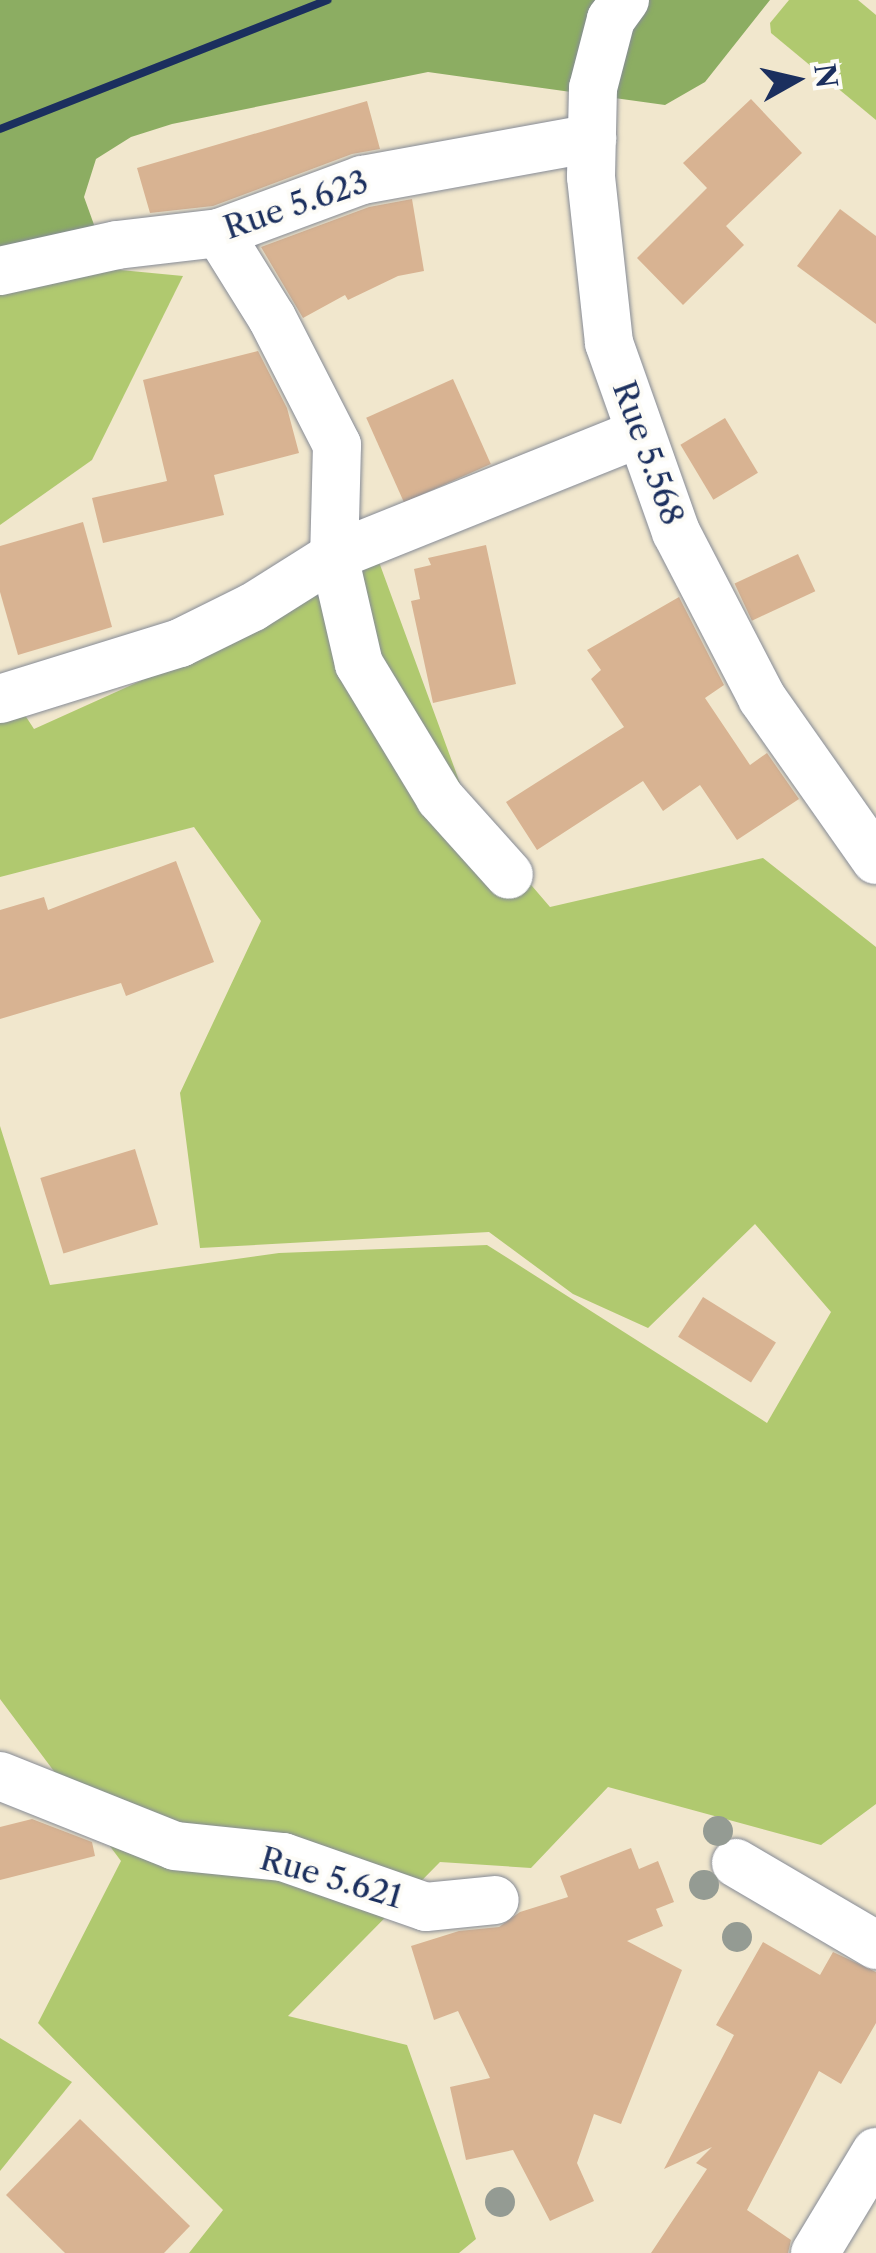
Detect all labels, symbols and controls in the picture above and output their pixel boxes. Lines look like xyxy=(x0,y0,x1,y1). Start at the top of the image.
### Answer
north arrow xyxy=(746,30,846,130)
text: N xyxy=(807,61,844,90)
street label: Rue 5.623 xyxy=(219,162,373,248)
street label: Rue 5.568 xyxy=(604,376,692,530)
street label: Rue 5.621 xyxy=(256,1839,406,1917)

